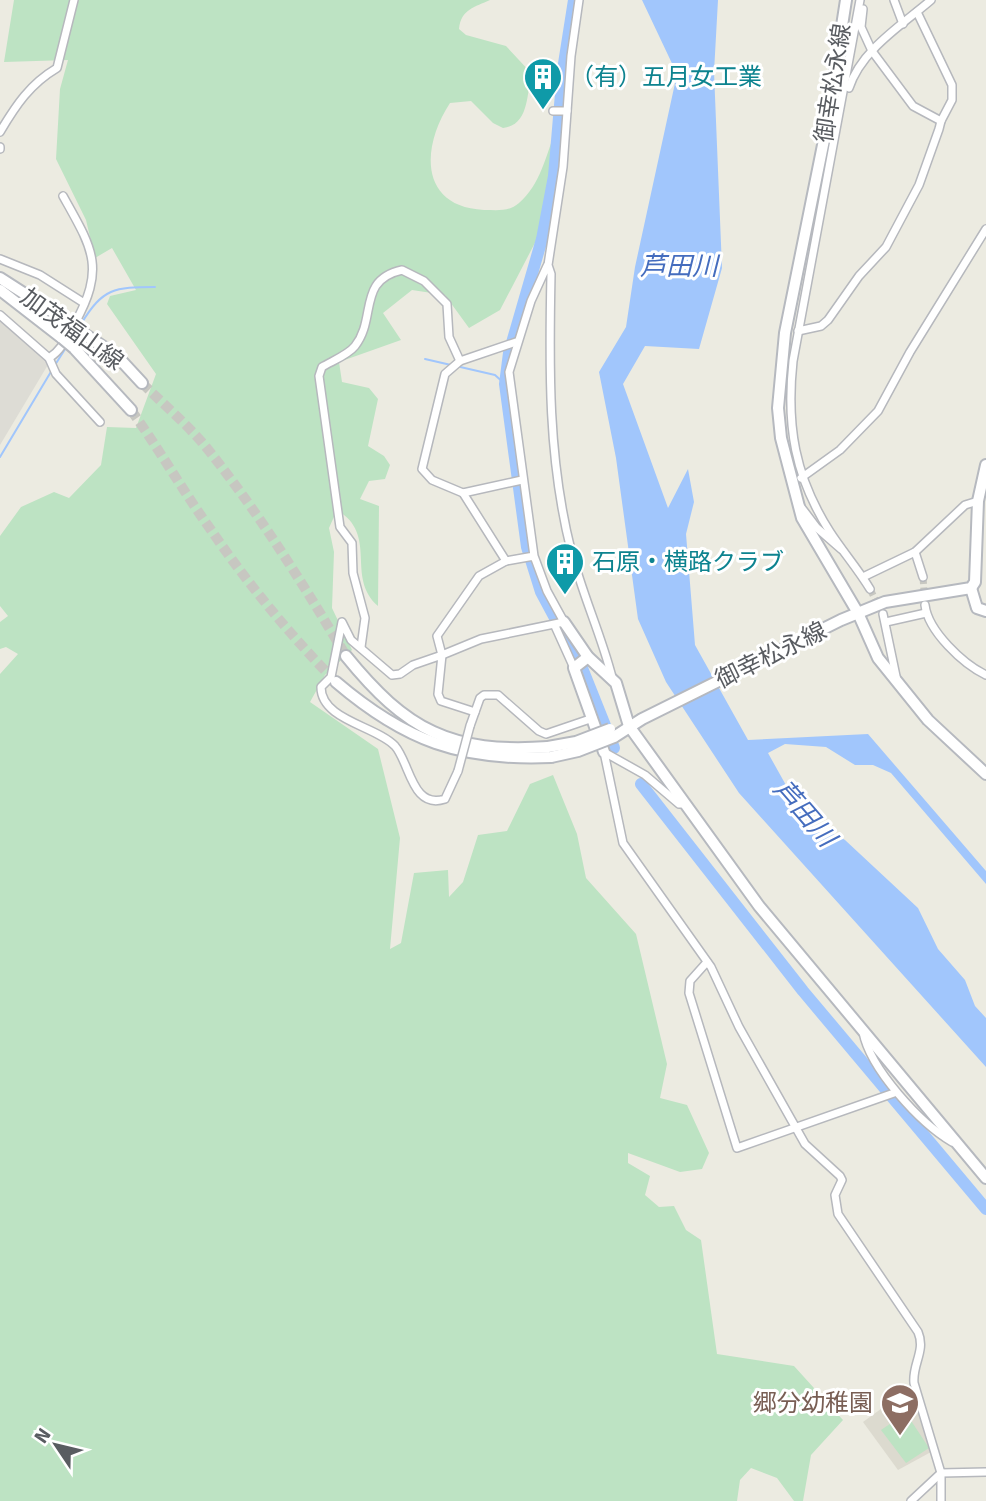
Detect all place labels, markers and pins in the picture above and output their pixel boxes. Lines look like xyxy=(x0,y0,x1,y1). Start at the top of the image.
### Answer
building icon: （有）五月女工業 xyxy=(522,56,564,111)
place label: （有）五月女工業 xyxy=(570,62,762,92)
building icon: 石原・横路クラブ xyxy=(544,541,586,596)
place label: 石原・横路クラブ xyxy=(592,547,784,577)
school or university icon: 郷分幼稚園 xyxy=(879,1382,921,1437)
place label: 郷分幼稚園 xyxy=(753,1388,873,1418)

